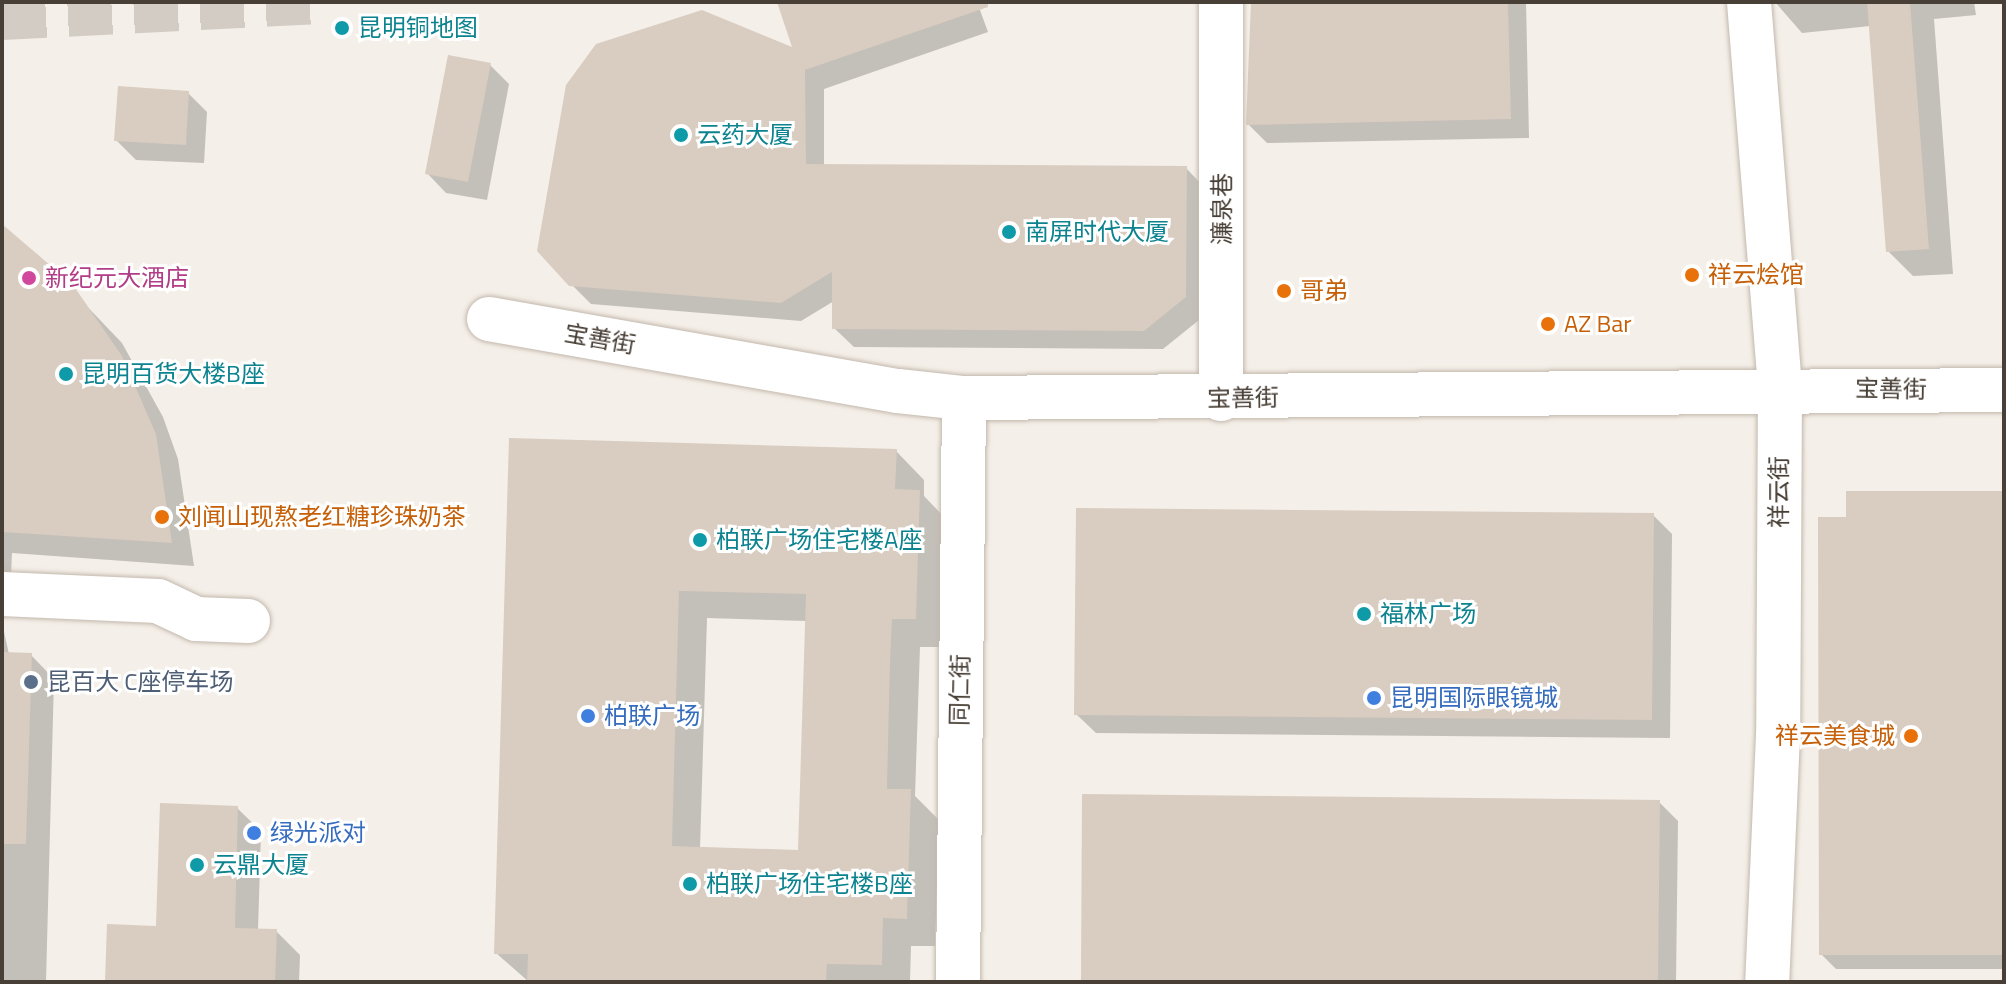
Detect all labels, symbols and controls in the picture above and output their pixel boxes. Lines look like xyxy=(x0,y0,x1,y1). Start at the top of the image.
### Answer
place label: 昆明铜地图 xyxy=(358,14,478,42)
marker: 昆明铜地图 xyxy=(333,19,351,37)
place label: 云药大厦 xyxy=(697,121,793,149)
marker: 云药大厦 xyxy=(672,126,690,144)
street label: 濂泉巷 xyxy=(1208,173,1236,245)
place label: 南屏时代大厦 xyxy=(1025,218,1169,246)
marker: 南屏时代大厦 xyxy=(1000,223,1018,241)
place label: 祥云烩馆 xyxy=(1708,261,1804,289)
place label: 新纪元大酒店 xyxy=(45,264,189,292)
marker: 祥云烩馆 xyxy=(1683,266,1701,284)
marker: 新纪元大酒店 xyxy=(20,269,38,287)
place label: 哥弟 xyxy=(1300,277,1348,305)
marker: 哥弟 xyxy=(1275,282,1293,300)
place label: AZ Bar xyxy=(1564,310,1632,338)
marker: AZ Bar xyxy=(1539,315,1557,333)
street label: 宝善街 xyxy=(562,319,638,359)
place label: 昆明百货大楼B座 xyxy=(82,360,265,388)
marker: 昆明百货大楼B座 xyxy=(57,365,75,383)
street label: 宝善街 xyxy=(1855,374,1927,404)
street label: 宝善街 xyxy=(1207,383,1279,413)
street label: 祥云街 xyxy=(1765,456,1793,528)
place label: 刘闻山现熬老红糖珍珠奶茶 xyxy=(178,503,466,531)
marker: 刘闻山现熬老红糖珍珠奶茶 xyxy=(153,508,171,526)
place label: 柏联广场住宅楼A座 xyxy=(716,526,922,554)
marker: 柏联广场住宅楼A座 xyxy=(691,531,709,549)
place label: 福林广场 xyxy=(1380,600,1476,628)
marker: 福林广场 xyxy=(1355,605,1373,623)
street label: 同仁街 xyxy=(945,654,975,726)
place label: 昆百大 C座停车场 xyxy=(47,668,233,696)
marker: 昆百大 C座停车场 xyxy=(22,673,40,691)
place label: 昆明国际眼镜城 xyxy=(1390,684,1558,712)
marker: 昆明国际眼镜城 xyxy=(1365,689,1383,707)
place label: 柏联广场 xyxy=(604,702,700,730)
marker: 柏联广场 xyxy=(579,707,597,725)
place label: 祥云美食城 xyxy=(1775,722,1895,750)
marker: 祥云美食城 xyxy=(1902,727,1920,745)
place label: 绿光派对 xyxy=(270,819,366,847)
marker: 绿光派对 xyxy=(245,824,263,842)
place label: 云鼎大厦 xyxy=(213,851,309,879)
marker: 云鼎大厦 xyxy=(188,856,206,874)
place label: 柏联广场住宅楼B座 xyxy=(706,870,913,898)
marker: 柏联广场住宅楼B座 xyxy=(681,875,699,893)

